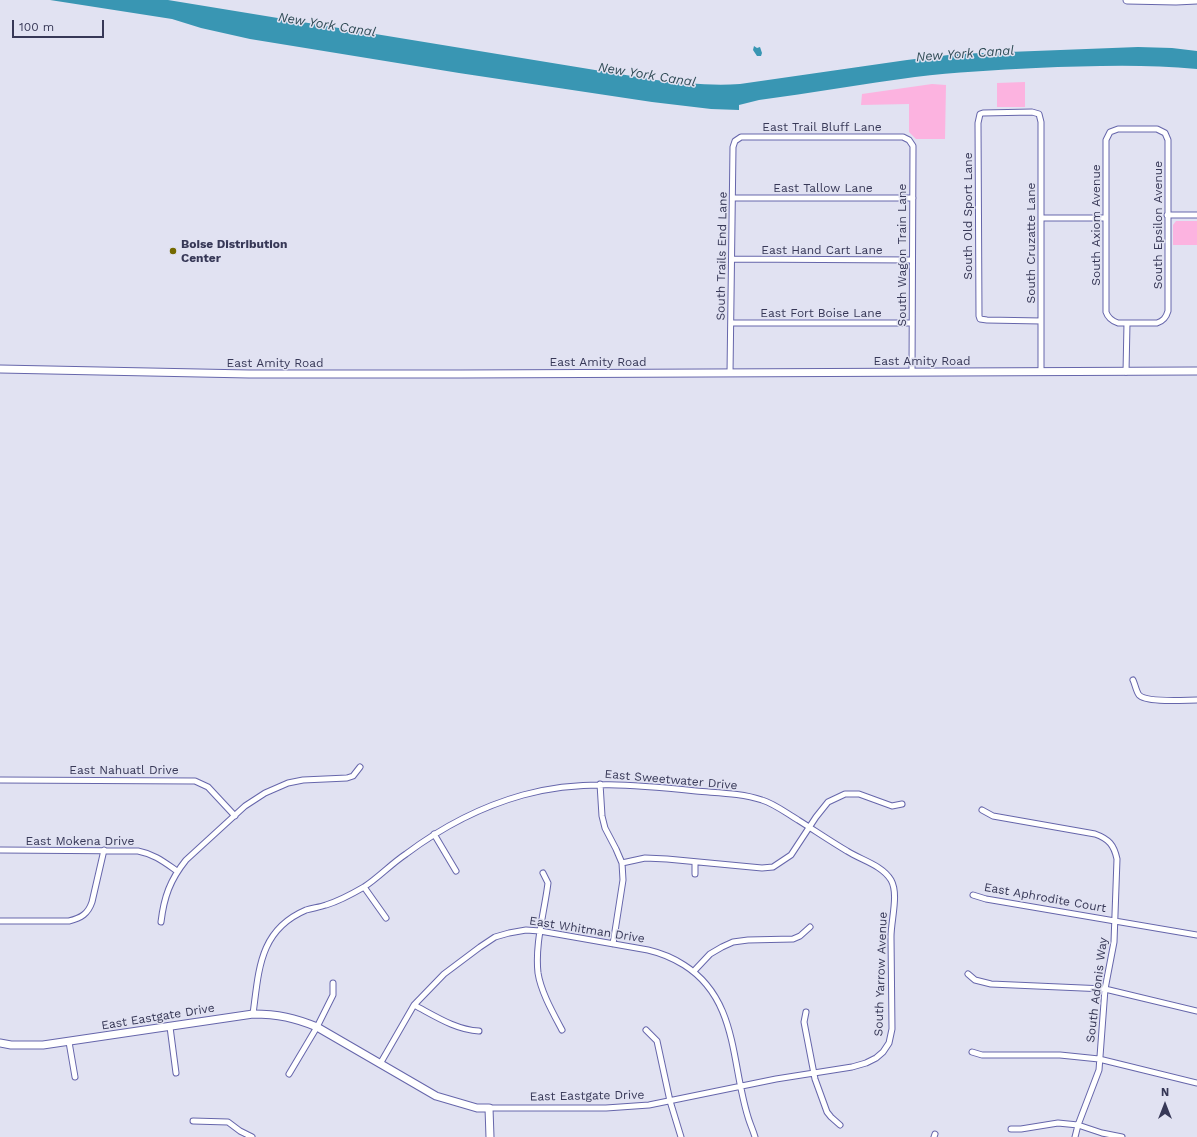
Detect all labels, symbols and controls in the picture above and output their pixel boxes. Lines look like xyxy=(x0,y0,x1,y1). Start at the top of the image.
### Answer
water label: New York Canal xyxy=(277,10,377,40)
scale bar xyxy=(14,12,106,38)
text: 100 m xyxy=(19,20,54,34)
water label: New York Canal xyxy=(915,43,1015,65)
water label: New York Canal xyxy=(597,60,697,90)
street label: East Trail Bluff Lane xyxy=(762,120,882,134)
street label: South Old Sport Lane xyxy=(961,152,975,280)
street label: South Epsilon Avenue xyxy=(1151,161,1165,289)
street label: South Axiom Avenue xyxy=(1089,164,1103,286)
street label: East Tallow Lane xyxy=(773,181,873,195)
street label: South Cruzatte Lane xyxy=(1024,183,1038,303)
street label: South Wagon Train Lane xyxy=(895,184,909,326)
street label: South Trails End Lane xyxy=(714,191,730,321)
place label: Boise Distribution Center xyxy=(181,237,287,265)
street label: East Hand Cart Lane xyxy=(761,243,883,257)
marker: Boise Distribution Center xyxy=(168,246,178,256)
street label: East Fort Boise Lane xyxy=(760,306,882,320)
street label: East Amity Road xyxy=(873,354,971,368)
street label: East Amity Road xyxy=(549,355,647,369)
street label: East Amity Road xyxy=(226,356,324,370)
street label: East Nahuatl Drive xyxy=(69,763,179,777)
street label: East Sweetwater Drive xyxy=(604,767,738,793)
street label: East Mokena Drive xyxy=(26,834,134,848)
street label: East Aphrodite Court xyxy=(983,880,1107,916)
street label: South Yarrow Avenue xyxy=(872,911,890,1037)
street label: East Whitman Drive xyxy=(528,914,646,946)
street label: South Adonis Way xyxy=(1083,936,1111,1044)
street label: East Eastgate Drive xyxy=(100,1001,216,1033)
north arrow xyxy=(1145,1085,1185,1125)
text: N xyxy=(1161,1086,1169,1099)
street label: East Eastgate Drive xyxy=(530,1088,644,1104)

